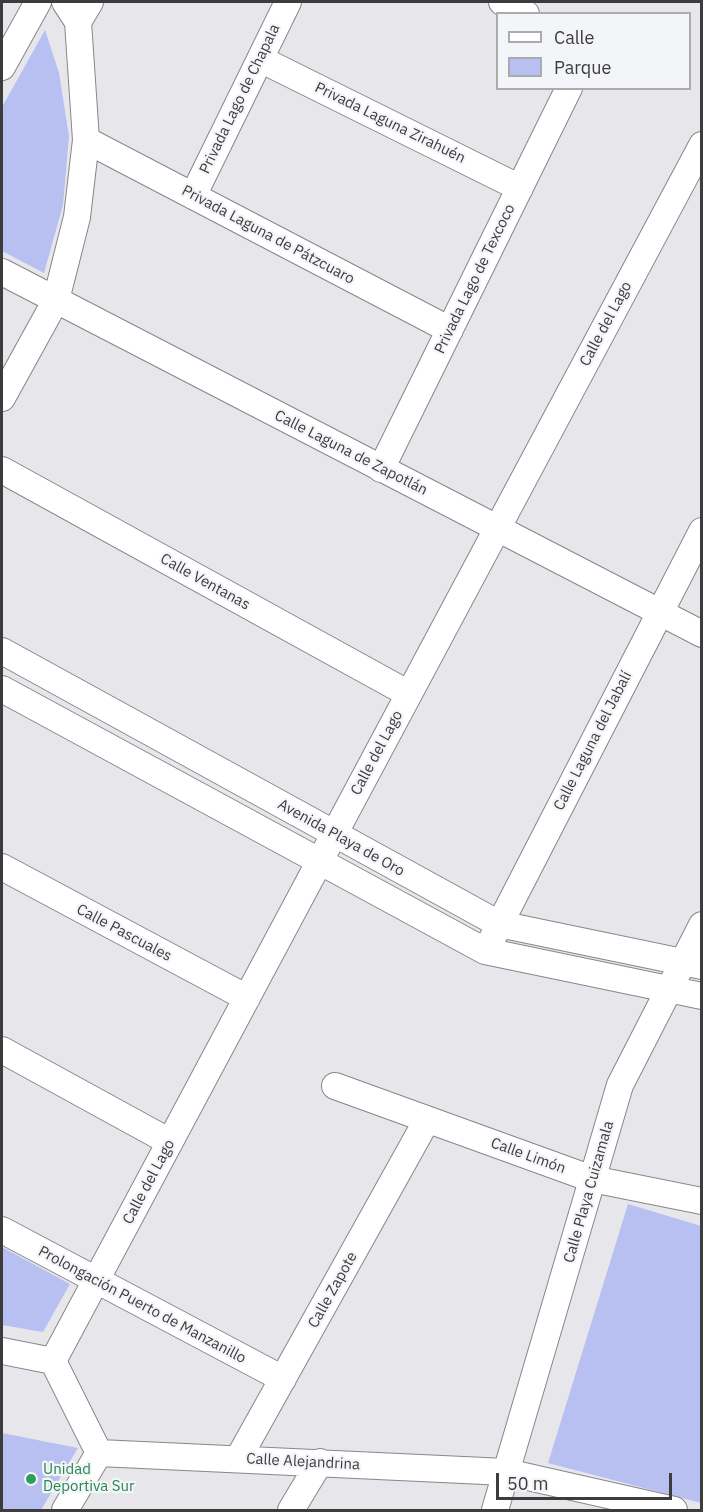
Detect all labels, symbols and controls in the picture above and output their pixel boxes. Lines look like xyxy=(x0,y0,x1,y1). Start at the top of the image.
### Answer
legend xyxy=(496,12,691,90)
street label: Privada Lago de Chapala xyxy=(196,21,284,177)
text: Calle xyxy=(554,26,594,49)
text: Parque xyxy=(554,56,611,79)
street label: Privada Laguna Zirahuén xyxy=(312,79,468,167)
street label: Privada Laguna de Pátzcuaro xyxy=(179,182,357,288)
street label: Privada Lago de Texcoco xyxy=(431,201,519,357)
street label: Calle del Lago xyxy=(576,279,636,369)
street label: Calle Laguna de Zapotlán xyxy=(271,407,431,499)
street label: Calle Ventanas xyxy=(157,550,253,614)
street label: Calle Laguna del Jabalí xyxy=(550,668,636,814)
street label: Calle del Lago xyxy=(347,708,407,798)
street label: Avenida Playa de Oro xyxy=(274,796,408,880)
street label: Calle Pascuales xyxy=(73,900,175,966)
street label: Calle Playa Cuizamala xyxy=(560,1119,618,1265)
street label: Calle Limón xyxy=(488,1134,568,1178)
street label: Calle del Lago xyxy=(119,1137,179,1227)
street label: Prolongación Puerto de Manzanillo xyxy=(35,1242,249,1368)
street label: Calle Zapote xyxy=(305,1249,361,1331)
street label: Calle Alejandrina xyxy=(246,1450,360,1474)
place label: Unidad Deportiva Sur xyxy=(43,1461,135,1496)
scale bar xyxy=(499,1461,674,1499)
marker: Unidad Deportiva Sur xyxy=(24,1472,38,1486)
text: 50 m xyxy=(507,1472,549,1495)

